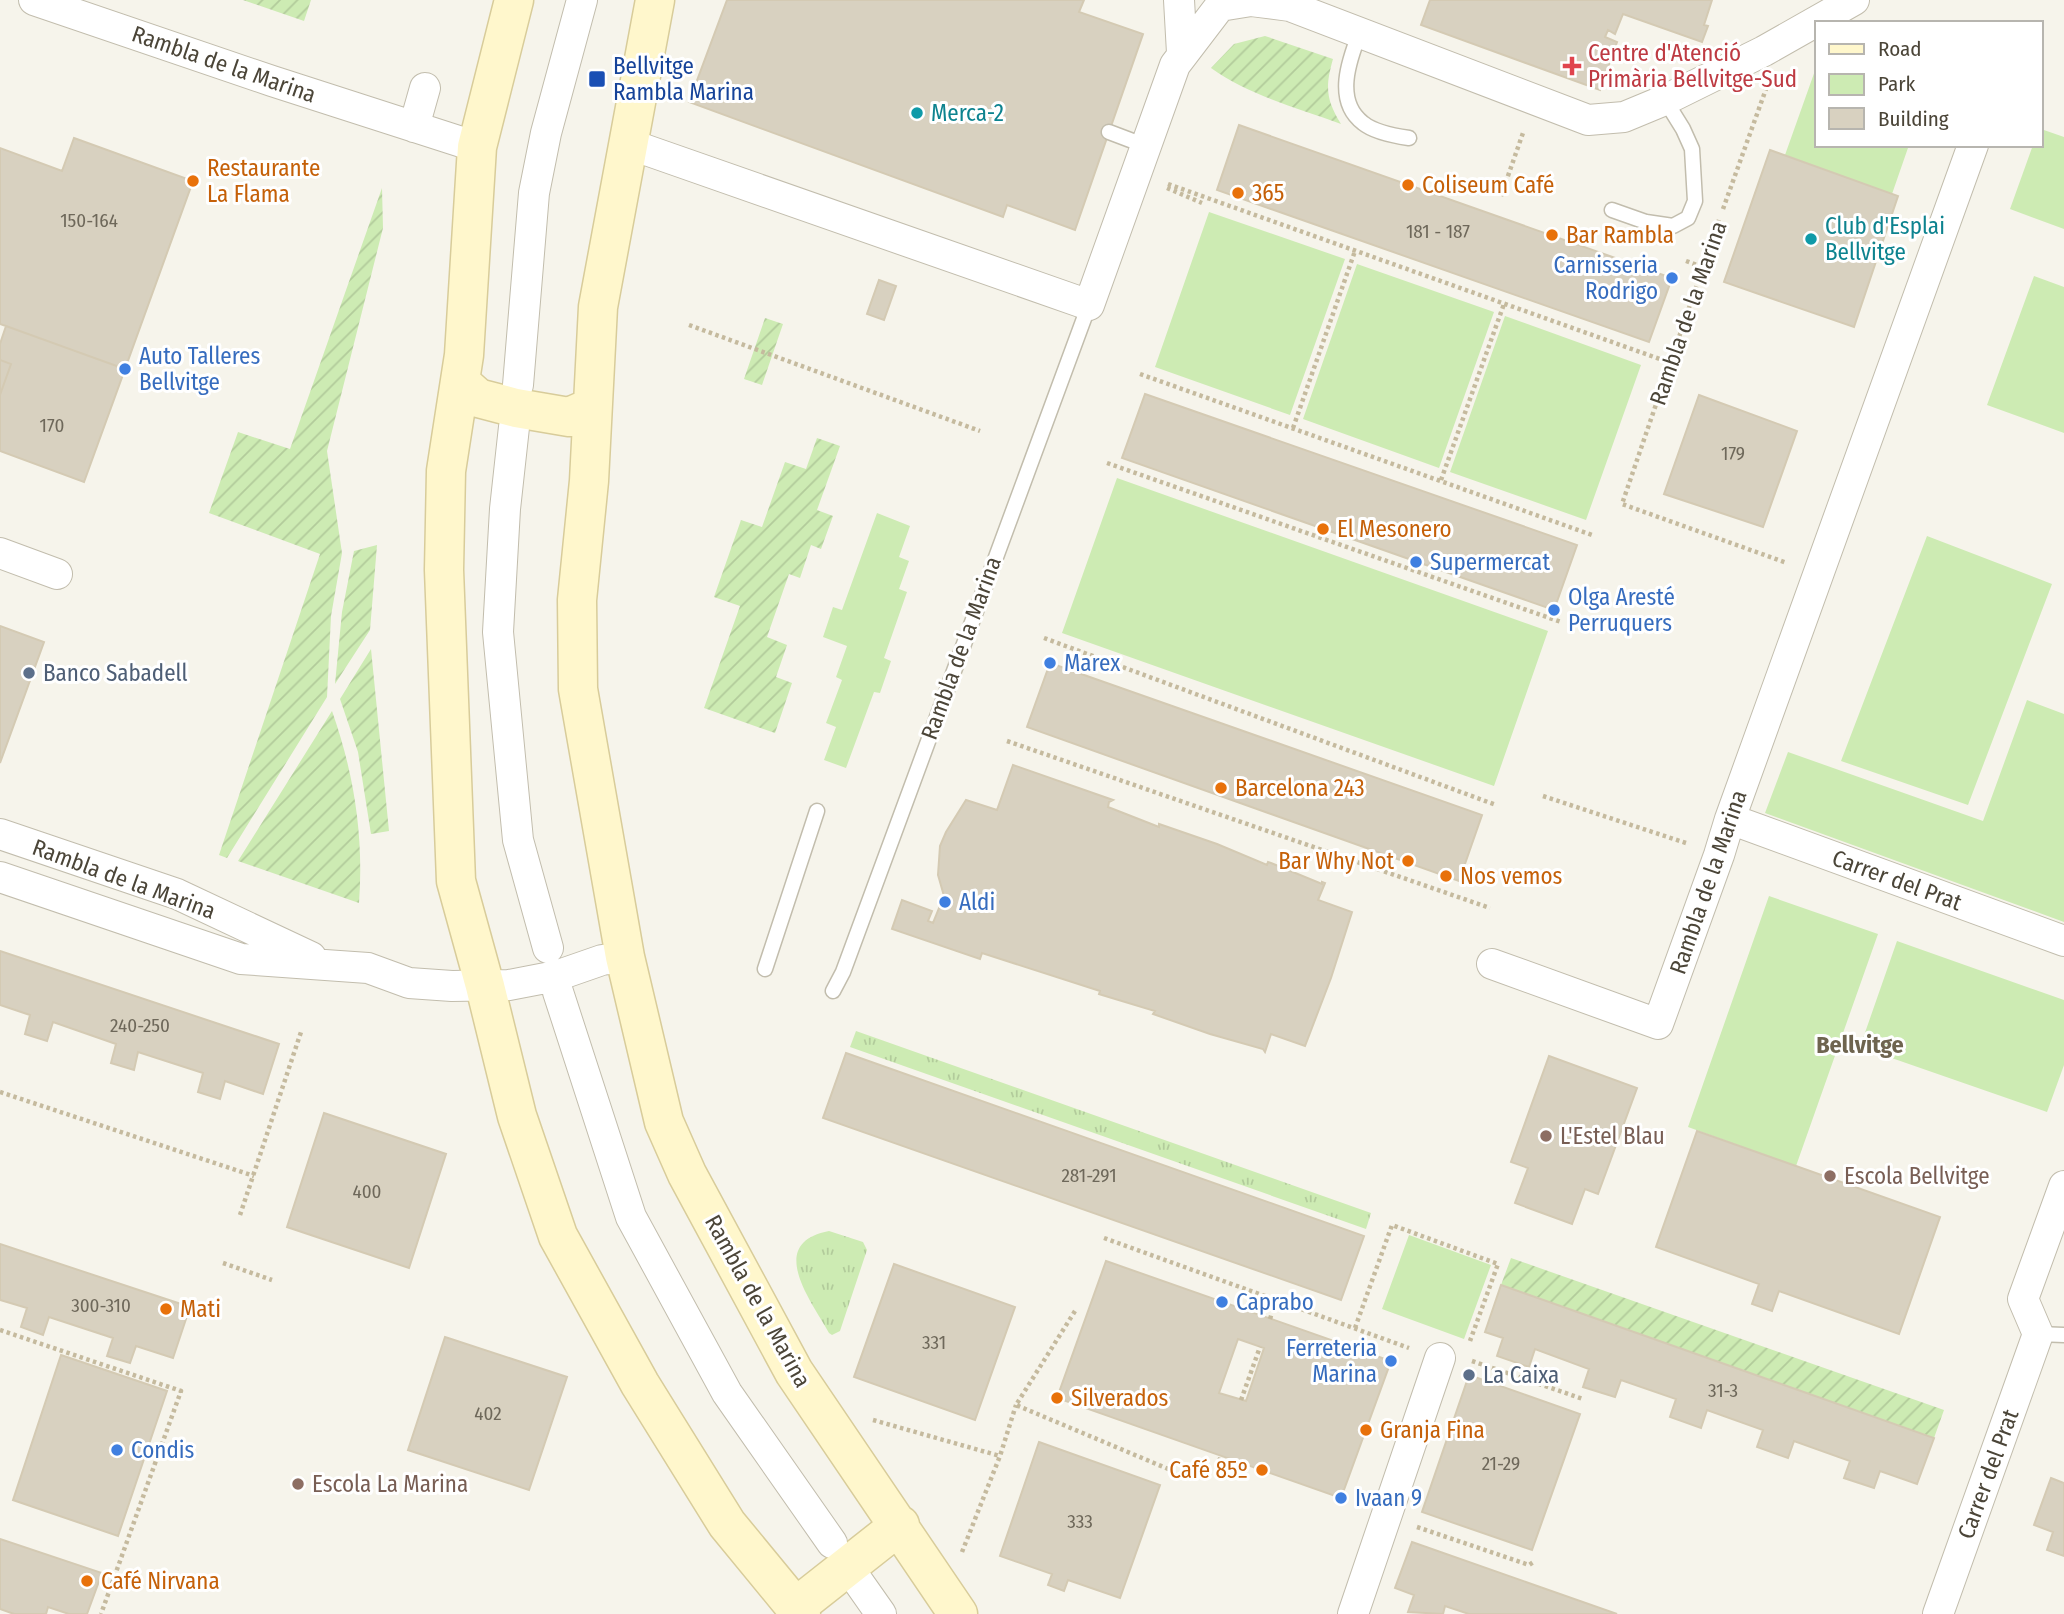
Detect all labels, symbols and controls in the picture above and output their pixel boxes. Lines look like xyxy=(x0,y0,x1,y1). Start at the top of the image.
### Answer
street label: Rambla de la Marina xyxy=(128,19,320,109)
legend xyxy=(1815,21,2043,147)
text: Road xyxy=(1878,36,1922,62)
place label: Centre d'Atenció Primària Bellvitge-Sud xyxy=(1588,39,1797,93)
place label: Bellvitge Rambla Marina xyxy=(613,52,754,106)
marker: Centre d'Atenció Primària Bellvitge-Sud xyxy=(1562,56,1582,76)
marker: Bellvitge Rambla Marina xyxy=(587,69,607,89)
text: Park xyxy=(1878,71,1916,97)
place label: Merca-2 xyxy=(931,99,1004,127)
marker: Merca-2 xyxy=(909,105,925,121)
text: Building xyxy=(1878,106,1949,132)
place label: Restaurante La Flama xyxy=(207,154,320,208)
place label: Coliseum Café xyxy=(1422,171,1554,199)
marker: Restaurante La Flama xyxy=(185,173,201,189)
marker: Coliseum Café xyxy=(1400,177,1416,193)
place label: 365 xyxy=(1252,179,1284,207)
marker: 365 xyxy=(1230,185,1246,201)
house number: 150-164 xyxy=(60,209,118,232)
place label: Club d'Esplai Bellvitge xyxy=(1825,212,1945,266)
street label: Rambla de la Marina xyxy=(1643,217,1733,409)
house number: 181 - 187 xyxy=(1406,220,1470,243)
place label: Bar Rambla xyxy=(1566,221,1674,249)
marker: Bar Rambla xyxy=(1544,227,1560,243)
marker: Club d'Esplai Bellvitge xyxy=(1803,231,1819,247)
place label: Carnisseria Rodrigo xyxy=(1553,251,1658,305)
marker: Carnisseria Rodrigo xyxy=(1664,270,1680,286)
place label: Auto Talleres Bellvitge xyxy=(139,342,260,396)
marker: Auto Talleres Bellvitge xyxy=(117,361,133,377)
house number: 170 xyxy=(40,414,64,437)
house number: 179 xyxy=(1721,442,1745,465)
place label: El Mesonero xyxy=(1337,515,1452,543)
marker: El Mesonero xyxy=(1315,521,1331,537)
place label: Supermercat xyxy=(1430,548,1550,576)
street label: Rambla de la Marina xyxy=(915,553,1007,743)
marker: Supermercat xyxy=(1408,554,1424,570)
place label: Olga Aresté Perruquers xyxy=(1568,583,1675,637)
marker: Olga Aresté Perruquers xyxy=(1546,602,1562,618)
place label: Marex xyxy=(1064,649,1120,677)
marker: Marex xyxy=(1042,655,1058,671)
place label: Banco Sabadell xyxy=(43,659,188,687)
marker: Banco Sabadell xyxy=(21,665,37,681)
place label: Barcelona 243 xyxy=(1235,774,1365,802)
marker: Barcelona 243 xyxy=(1213,780,1229,796)
street label: Rambla de la Marina xyxy=(1663,786,1753,978)
street label: Rambla de la Marina xyxy=(29,833,219,925)
street label: Carrer del Prat xyxy=(1828,844,1966,917)
place label: Bar Why Not xyxy=(1278,847,1394,875)
marker: Bar Why Not xyxy=(1400,853,1416,869)
place label: Nos vemos xyxy=(1460,862,1563,890)
marker: Nos vemos xyxy=(1438,868,1454,884)
place label: Aldi xyxy=(959,888,995,916)
marker: Aldi xyxy=(937,894,953,910)
house number: 240-250 xyxy=(110,1014,170,1037)
district label: Bellvitge xyxy=(1816,1031,1904,1059)
place label: L'Estel Blau xyxy=(1560,1122,1665,1150)
marker: L'Estel Blau xyxy=(1538,1128,1554,1144)
place label: Escola Bellvitge xyxy=(1844,1162,1990,1190)
house number: 281-291 xyxy=(1061,1164,1117,1187)
marker: Escola Bellvitge xyxy=(1822,1168,1838,1184)
house number: 400 xyxy=(353,1180,382,1203)
street label: Rambla de la Marina xyxy=(699,1210,817,1392)
place label: Caprabo xyxy=(1236,1288,1314,1316)
house number: 300-310 xyxy=(71,1294,131,1317)
marker: Caprabo xyxy=(1214,1294,1230,1310)
place label: Mati xyxy=(180,1295,221,1323)
marker: Mati xyxy=(158,1301,174,1317)
house number: 331 xyxy=(922,1331,946,1354)
place label: Ferreteria Marina xyxy=(1286,1334,1377,1388)
marker: Ferreteria Marina xyxy=(1383,1353,1399,1369)
place label: La Caixa xyxy=(1483,1361,1559,1389)
marker: La Caixa xyxy=(1461,1367,1477,1383)
house number: 31-3 xyxy=(1708,1379,1738,1402)
place label: Silverados xyxy=(1071,1384,1169,1412)
marker: Silverados xyxy=(1049,1390,1065,1406)
house number: 402 xyxy=(474,1402,502,1425)
street label: Carrer del Prat xyxy=(1952,1405,2025,1543)
place label: Granja Fina xyxy=(1380,1416,1485,1444)
marker: Granja Fina xyxy=(1358,1422,1374,1438)
place label: Condis xyxy=(131,1436,195,1464)
marker: Condis xyxy=(109,1442,125,1458)
house number: 21-29 xyxy=(1482,1452,1520,1475)
place label: Café 85º xyxy=(1169,1456,1248,1484)
marker: Café 85º xyxy=(1254,1462,1270,1478)
place label: Escola La Marina xyxy=(312,1470,468,1498)
marker: Escola La Marina xyxy=(290,1476,306,1492)
place label: Ivaan 9 xyxy=(1355,1484,1422,1512)
marker: Ivaan 9 xyxy=(1333,1490,1349,1506)
house number: 333 xyxy=(1067,1510,1093,1533)
place label: Café Nirvana xyxy=(101,1567,220,1595)
marker: Café Nirvana xyxy=(79,1573,95,1589)

